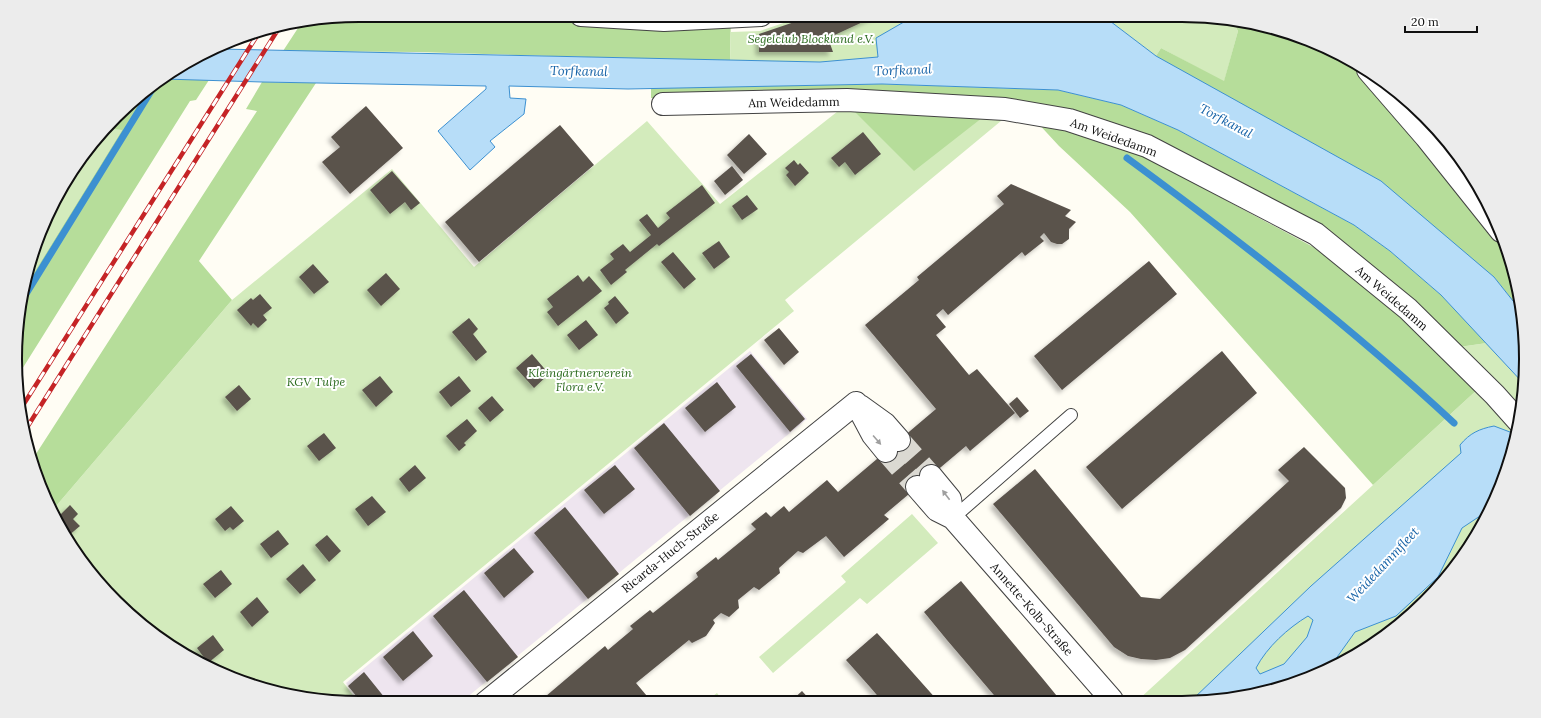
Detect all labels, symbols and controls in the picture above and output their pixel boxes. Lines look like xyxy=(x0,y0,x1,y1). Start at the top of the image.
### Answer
scale bar xyxy=(1405,8,1477,34)
text: 20 m xyxy=(1411,14,1439,29)
park label: Segelclub Blockland e.V. xyxy=(748,31,874,46)
water label: Torfkanal xyxy=(874,60,932,80)
water label: Torfkanal xyxy=(550,62,608,80)
street label: Am Weidedamm xyxy=(747,94,840,110)
water label: Torfkanal xyxy=(1197,100,1256,142)
street label: Am Weidedamm xyxy=(1068,114,1160,160)
street label: Am Weidedamm xyxy=(1352,262,1432,334)
park label: Kleingärtnerverein Flora e.V. xyxy=(528,365,633,394)
park label: KGV Tulpe xyxy=(287,374,345,389)
one-way arrow xyxy=(872,436,881,445)
one-way arrow xyxy=(942,490,950,501)
street label: Ricarda-Huch-Straße xyxy=(618,508,722,596)
water label: Weidedammfleet xyxy=(1343,523,1423,607)
street label: Annette-Kolb-Straße xyxy=(987,559,1077,659)

